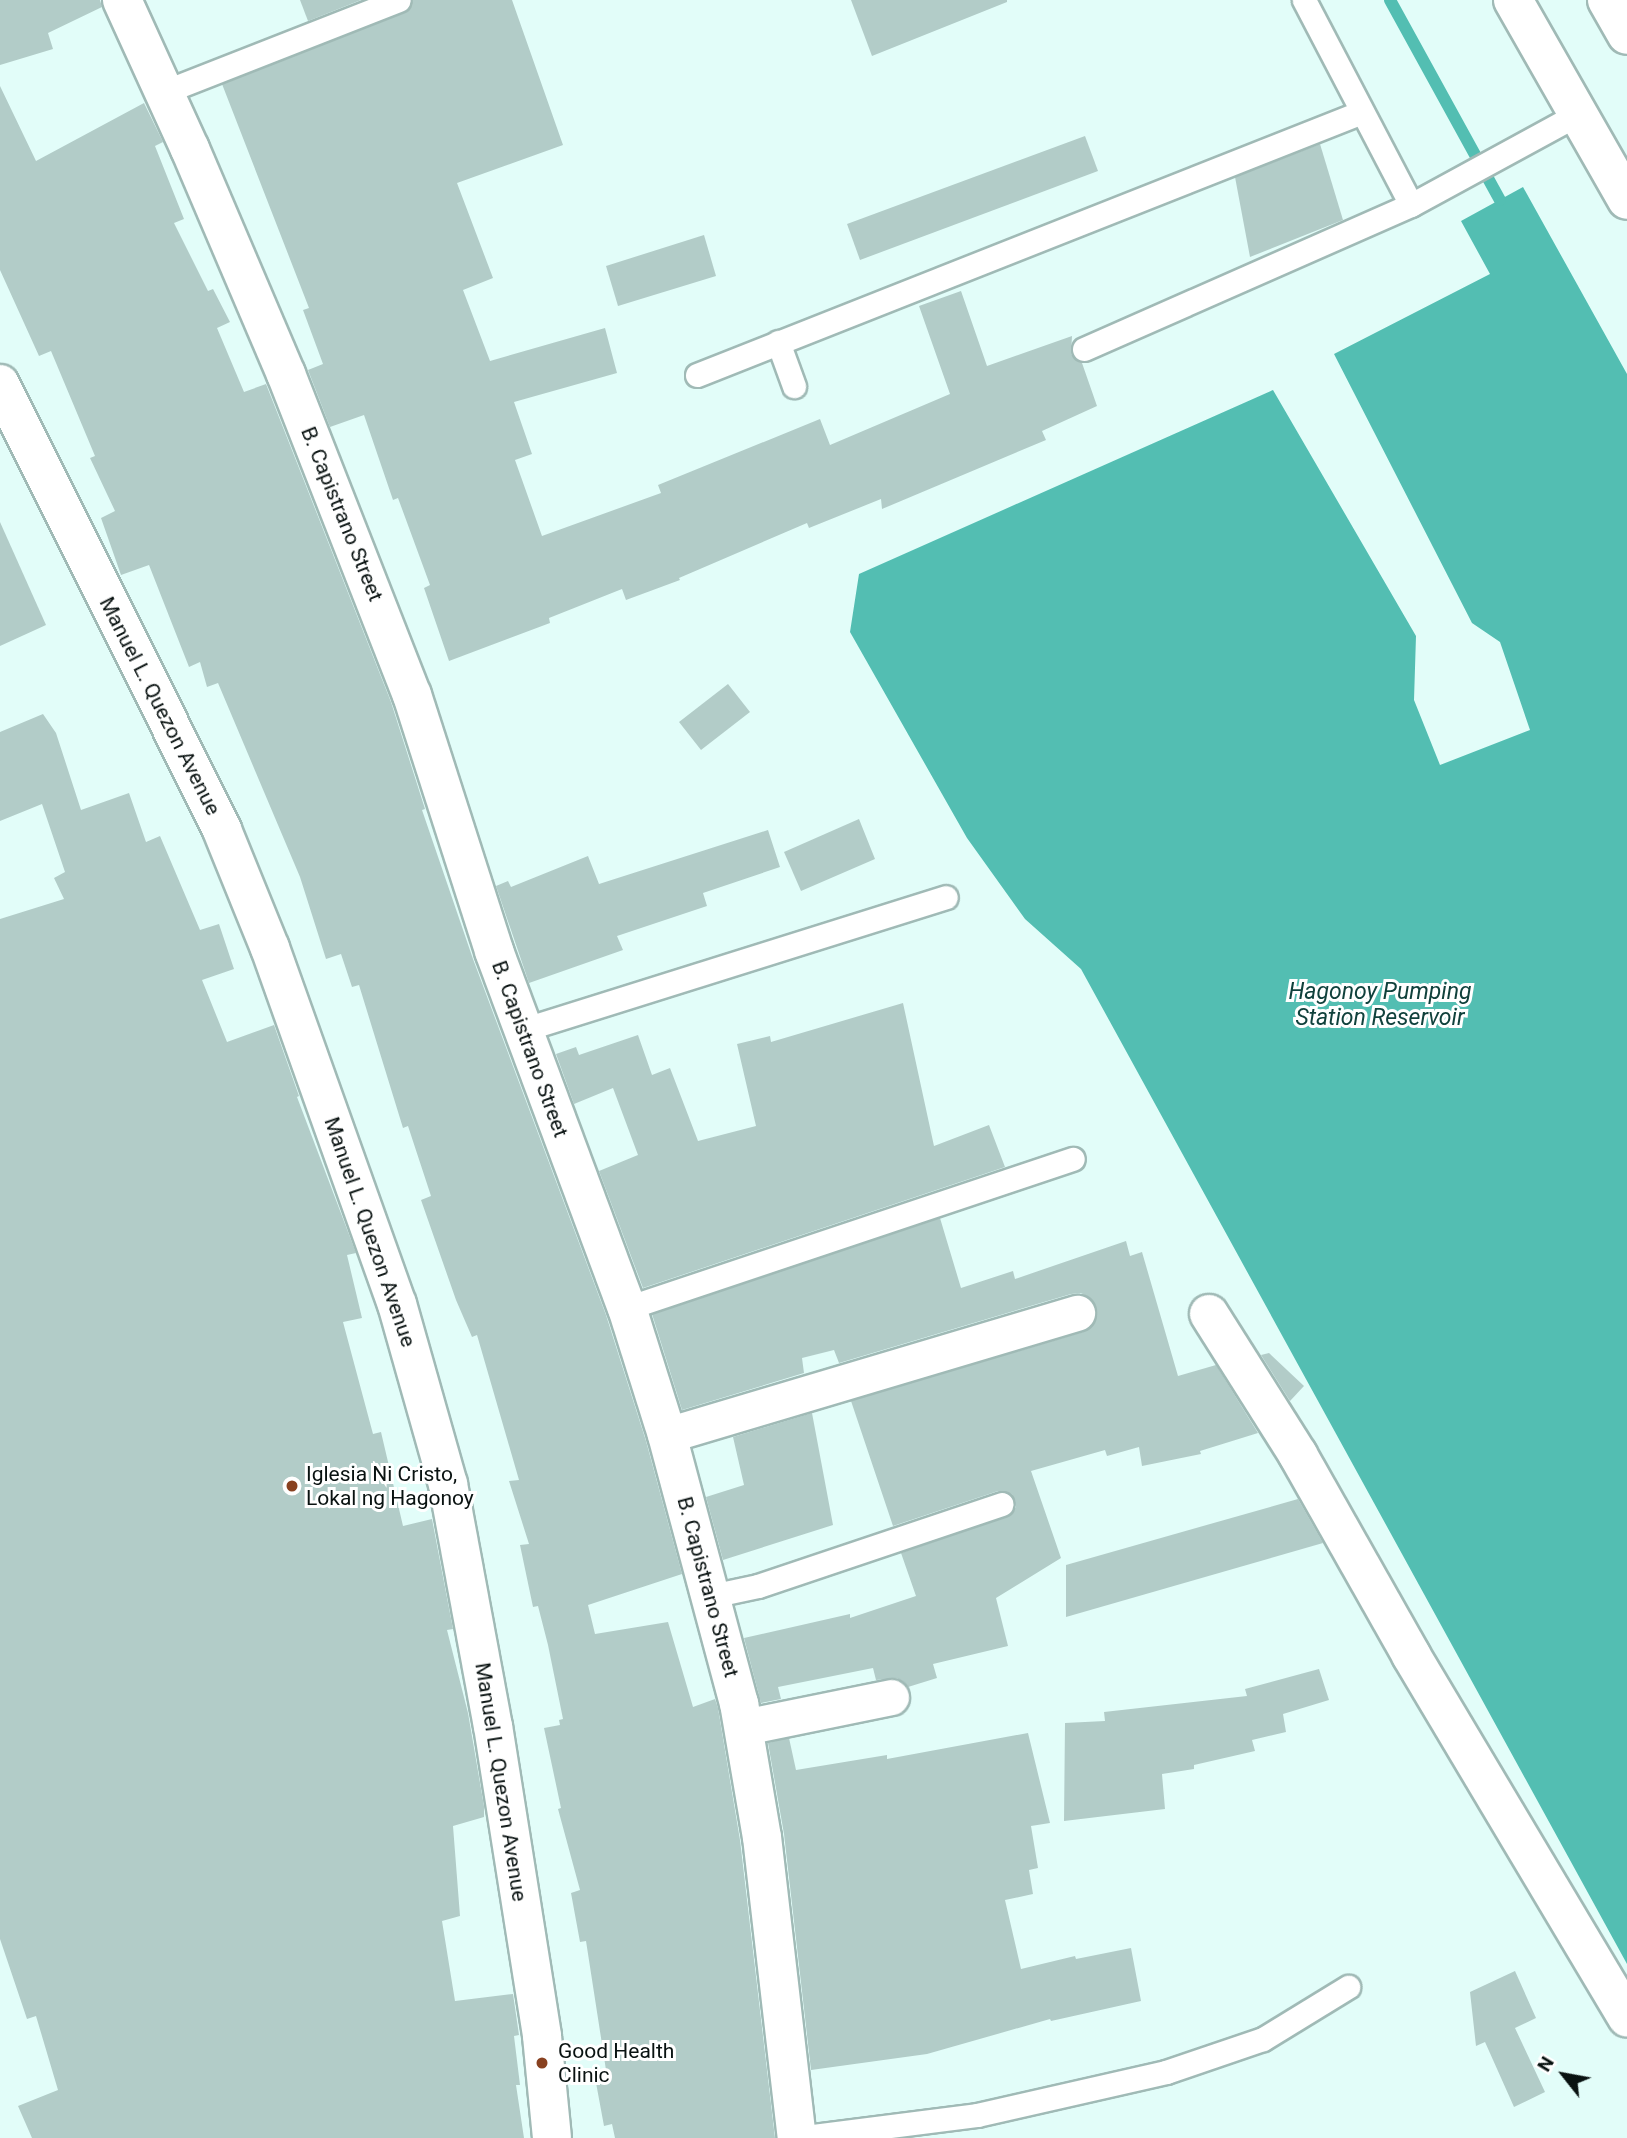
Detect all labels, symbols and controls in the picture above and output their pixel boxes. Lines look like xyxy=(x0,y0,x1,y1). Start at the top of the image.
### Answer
street label: B. Capistrano Street xyxy=(296,423,388,605)
street label: Manuel L. Quezon Avenue xyxy=(94,593,226,819)
street label: B. Capistrano Street xyxy=(486,957,574,1141)
water label: Hagonoy Pumping Station Reservoir xyxy=(1288,978,1472,1032)
street label: Manuel L. Quezon Avenue xyxy=(319,1114,421,1350)
place label: Iglesia Ni Cristo, Lokal ng Hagonoy xyxy=(306,1461,474,1511)
marker: Iglesia Ni Cristo, Lokal ng Hagonoy xyxy=(284,1478,300,1494)
street label: B. Capistrano Street xyxy=(672,1494,744,1680)
street label: Manuel L. Quezon Avenue xyxy=(470,1661,532,1903)
place label: Good Health Clinic xyxy=(558,2038,674,2088)
north arrow xyxy=(1529,2040,1599,2110)
text: N xyxy=(1532,2052,1559,2076)
marker: Good Health Clinic xyxy=(532,2053,552,2073)

